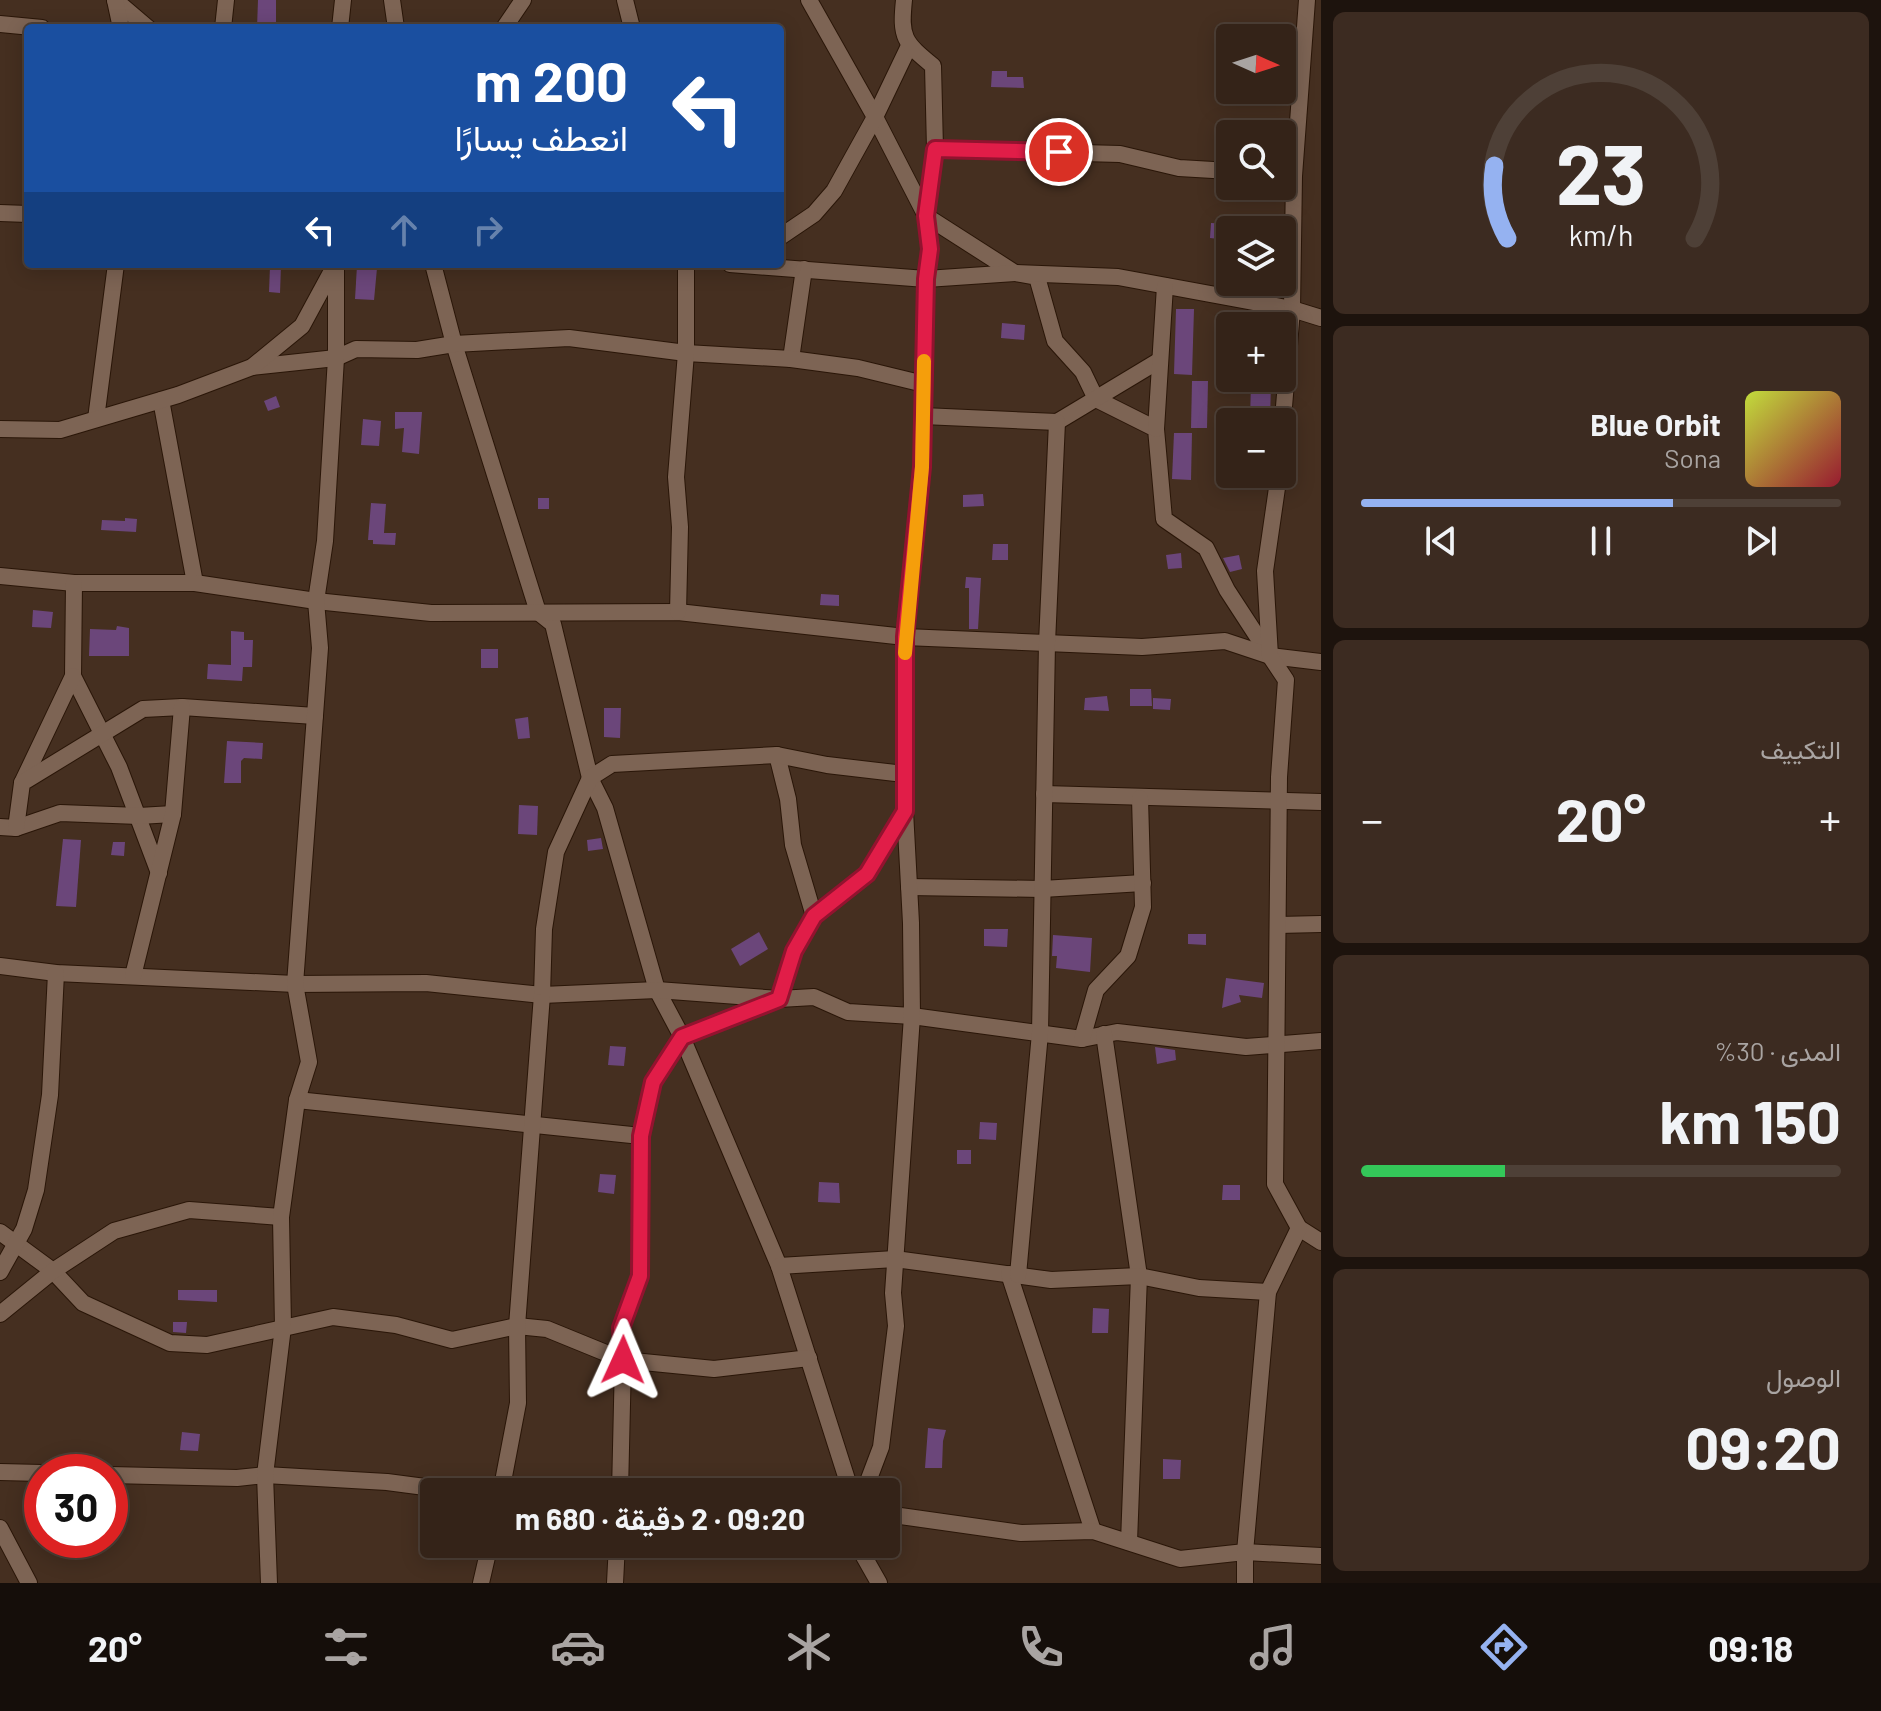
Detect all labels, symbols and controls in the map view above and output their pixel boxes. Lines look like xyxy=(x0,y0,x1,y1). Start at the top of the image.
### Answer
north arrow xyxy=(1216,24,1296,104)
map controls xyxy=(1216,24,1296,488)
text: 200 m xyxy=(475,46,628,113)
icon: left xyxy=(656,56,760,160)
text: انعطف يسارًا xyxy=(455,115,628,158)
pin xyxy=(1025,118,1093,186)
button: search xyxy=(1216,120,1296,200)
text: 23 xyxy=(1556,122,1646,222)
icon: arrive xyxy=(1037,130,1081,174)
icon: left xyxy=(298,208,342,252)
icon: ahead xyxy=(382,208,426,252)
icon: right xyxy=(466,208,510,252)
button: layers xyxy=(1216,216,1296,296)
text: km/h xyxy=(1569,217,1633,252)
button: + xyxy=(1216,312,1296,392)
text: Blue Orbit xyxy=(1590,406,1721,442)
button: − xyxy=(1216,408,1296,488)
text: Sona xyxy=(1664,442,1721,473)
icon: previous xyxy=(1419,519,1463,563)
icon: pause xyxy=(1579,519,1623,563)
icon: next xyxy=(1739,519,1783,563)
text: التكييف xyxy=(1760,733,1841,764)
text: 20° xyxy=(1556,782,1646,854)
text: − xyxy=(1361,792,1383,845)
text: + xyxy=(1819,792,1841,845)
text: المدى · 30% xyxy=(1714,1035,1841,1066)
text: 150 km xyxy=(1659,1084,1841,1156)
position arrow xyxy=(581,1318,665,1402)
text: الوصول xyxy=(1766,1361,1841,1392)
text: 09:20 xyxy=(1685,1410,1841,1482)
speed limit sign: 30 xyxy=(24,1454,128,1558)
text: 09:20 · 2 دقيقة · 680 m xyxy=(515,1500,805,1536)
icon: filters xyxy=(318,1619,374,1675)
icon: car xyxy=(550,1619,606,1675)
icon: climate xyxy=(781,1619,837,1675)
icon: phone xyxy=(1013,1619,1069,1675)
icon: music xyxy=(1245,1619,1301,1675)
icon: directions xyxy=(1476,1619,1532,1675)
text: 20° xyxy=(88,1626,142,1669)
text: 09:18 xyxy=(1708,1626,1793,1669)

